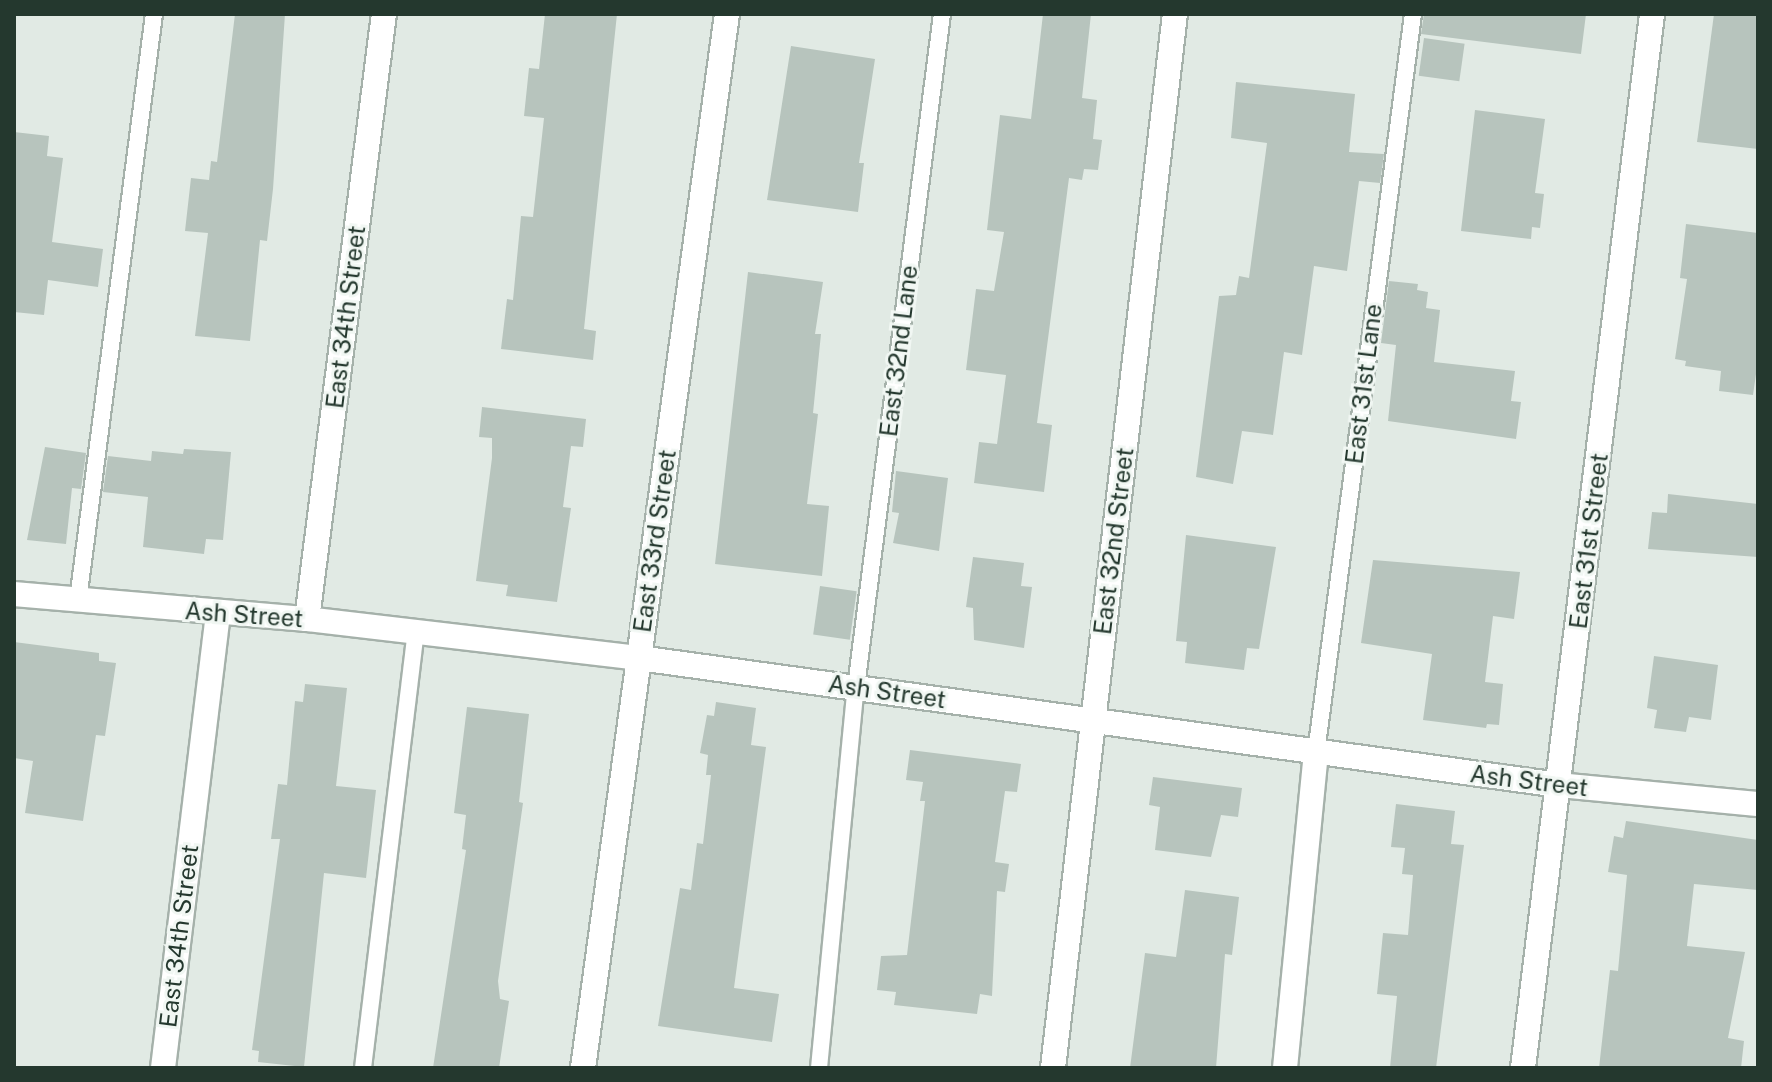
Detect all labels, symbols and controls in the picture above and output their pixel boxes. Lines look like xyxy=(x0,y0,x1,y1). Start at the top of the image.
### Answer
street label: East 34th Street xyxy=(320,224,372,410)
street label: East 32nd Lane xyxy=(874,264,924,438)
street label: East 31st Lane xyxy=(1340,302,1388,466)
street label: East 32nd Street xyxy=(1088,446,1140,636)
street label: East 33rd Street xyxy=(628,448,682,634)
street label: East 31st Street xyxy=(1564,451,1614,631)
street label: Ash Street xyxy=(184,596,304,634)
street label: Ash Street xyxy=(826,669,948,715)
street label: Ash Street xyxy=(1468,759,1590,803)
street label: East 34th Street xyxy=(153,843,205,1029)

